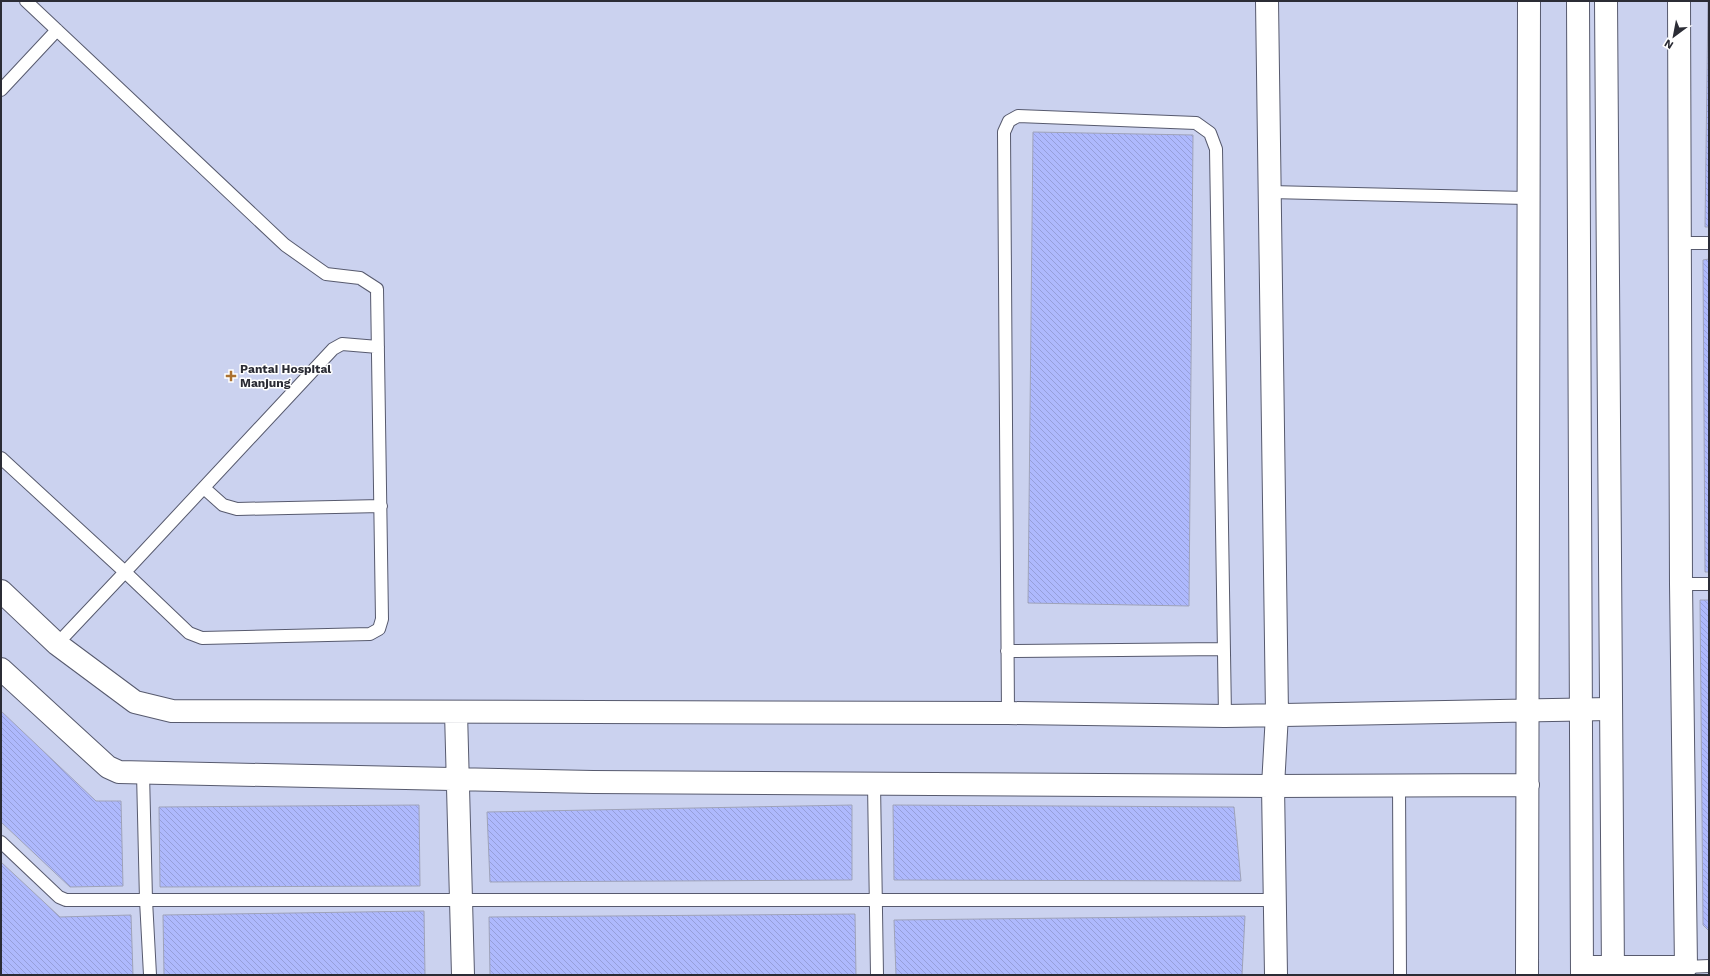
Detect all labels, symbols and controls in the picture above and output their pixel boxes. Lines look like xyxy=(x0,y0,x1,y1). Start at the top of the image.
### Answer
north arrow xyxy=(1654,16,1694,56)
text: N xyxy=(1662,36,1676,52)
place label: Pantai Hospital Manjung xyxy=(240,362,331,390)
marker: Pantai Hospital Manjung xyxy=(225,370,237,382)

